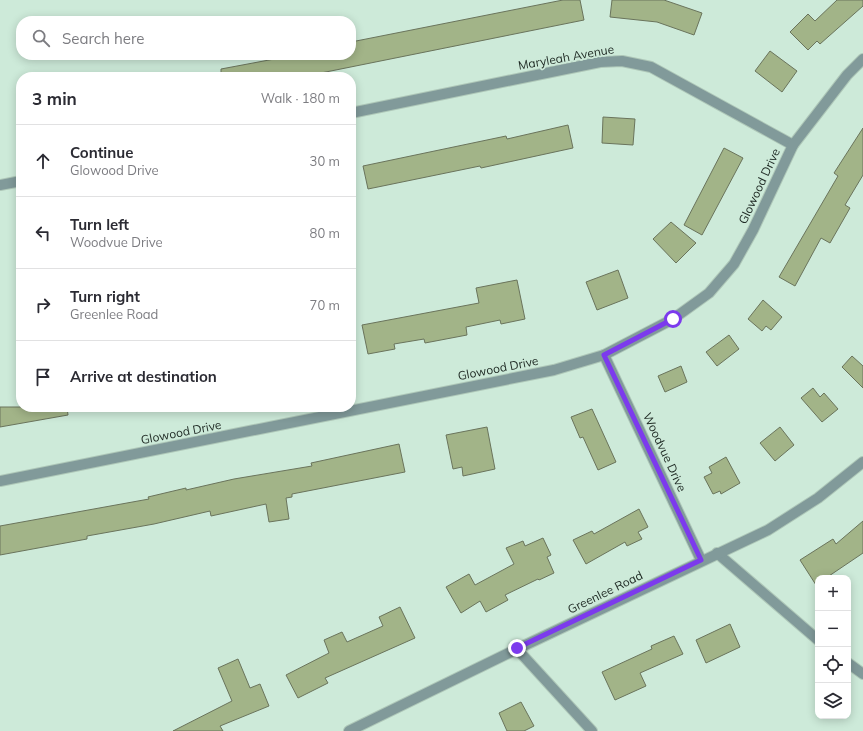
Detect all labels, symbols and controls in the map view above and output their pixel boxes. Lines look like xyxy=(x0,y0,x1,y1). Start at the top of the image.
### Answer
search box xyxy=(16,16,356,60)
icon: search xyxy=(30,27,52,49)
text: Search here xyxy=(62,29,144,48)
street label: Maryleah Avenue xyxy=(517,41,615,73)
text: 3 min xyxy=(32,88,77,109)
text: Walk · 180 m xyxy=(261,90,340,106)
text: Continue xyxy=(70,143,133,162)
street label: Glowood Drive xyxy=(735,146,783,226)
icon: ahead xyxy=(32,150,54,172)
text: 30 m xyxy=(310,153,340,169)
text: Glowood Drive xyxy=(70,162,159,178)
text: Turn left xyxy=(70,215,129,234)
icon: left xyxy=(32,222,54,244)
text: 80 m xyxy=(310,225,340,241)
text: Woodvue Drive xyxy=(70,234,163,250)
text: Turn right xyxy=(70,287,140,306)
icon: right xyxy=(32,294,54,316)
text: 70 m xyxy=(310,297,340,313)
text: Greenlee Road xyxy=(70,306,158,322)
route start xyxy=(664,310,682,328)
street label: Glowood Drive xyxy=(456,353,540,383)
icon: arrive xyxy=(32,366,54,388)
text: Arrive at destination xyxy=(70,367,217,386)
street label: Woodvue Drive xyxy=(640,410,690,494)
street label: Glowood Drive xyxy=(139,417,223,447)
street label: Greenlee Road xyxy=(565,567,645,617)
map controls xyxy=(815,575,851,719)
button: + xyxy=(815,575,851,611)
button: − xyxy=(815,611,851,647)
route end xyxy=(508,639,526,657)
button: locate xyxy=(815,647,851,683)
button: layers xyxy=(815,683,851,719)

